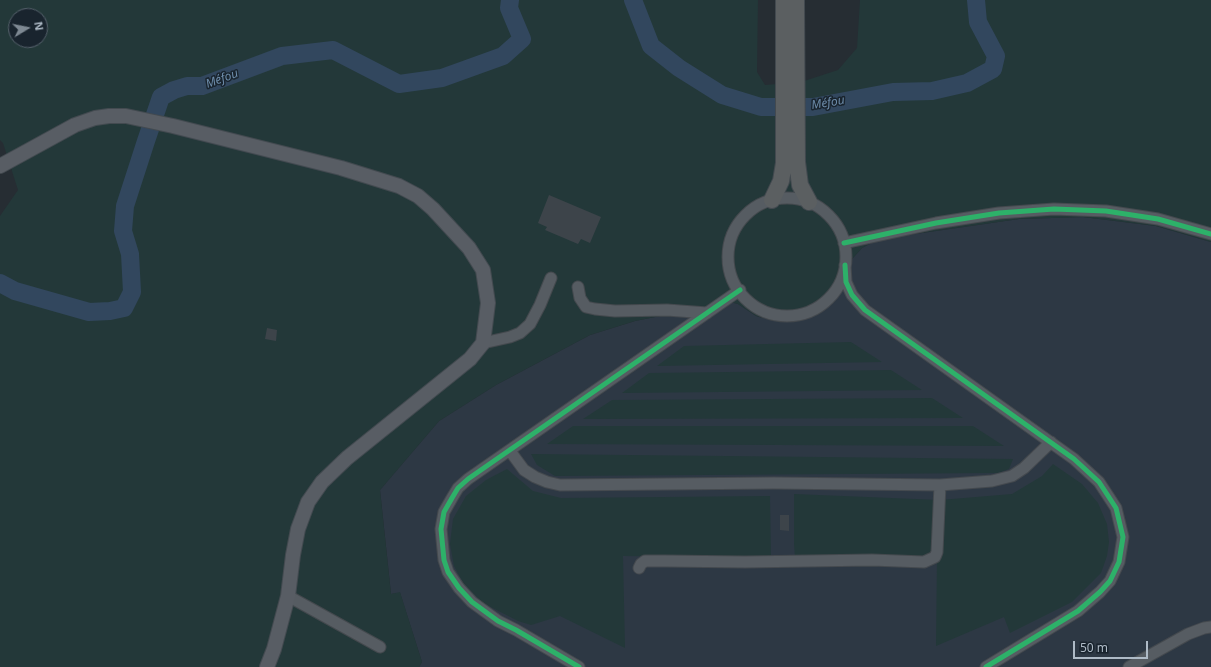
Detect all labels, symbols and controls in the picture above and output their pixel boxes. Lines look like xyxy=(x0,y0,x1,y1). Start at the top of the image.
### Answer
north arrow xyxy=(8,8,48,48)
text: N xyxy=(31,20,47,32)
water label: Méfou xyxy=(204,66,240,92)
water label: Méfou xyxy=(810,93,846,113)
scale bar xyxy=(1075,633,1150,659)
text: 50 m xyxy=(1080,639,1108,656)

